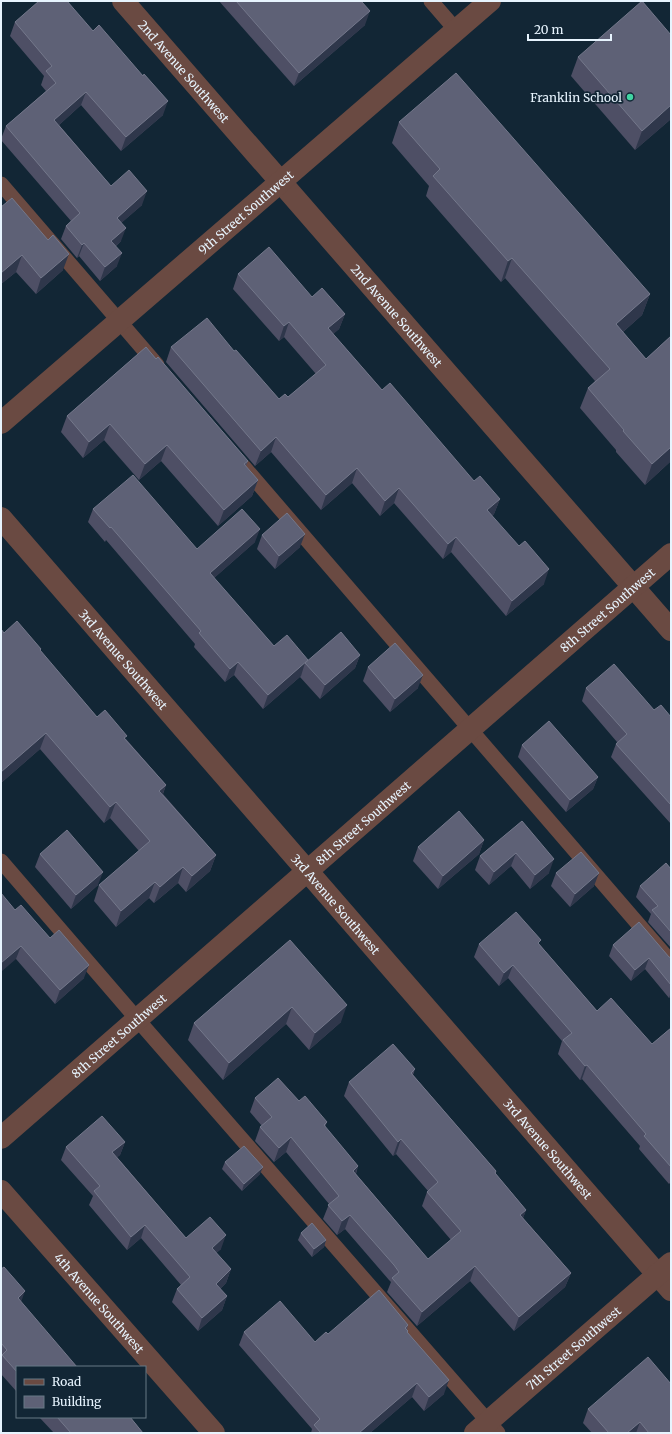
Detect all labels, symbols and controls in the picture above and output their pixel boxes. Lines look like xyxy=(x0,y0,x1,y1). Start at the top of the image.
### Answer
scale bar xyxy=(528,16,611,42)
street label: 2nd Avenue Southwest xyxy=(135,17,233,126)
text: 20 m xyxy=(534,22,563,37)
place label: Franklin School xyxy=(530,90,622,105)
marker: Franklin School xyxy=(625,92,635,102)
street label: 9th Street Southwest xyxy=(195,167,296,257)
street label: 2nd Avenue Southwest xyxy=(348,261,446,370)
street label: 8th Street Southwest xyxy=(557,564,658,655)
street label: 3rd Avenue Southwest xyxy=(76,606,171,713)
street label: 8th Street Southwest xyxy=(312,777,414,868)
street label: 3rd Avenue Southwest xyxy=(288,851,384,957)
street label: 8th Street Southwest xyxy=(68,990,169,1081)
street label: 3rd Avenue Southwest xyxy=(501,1095,596,1202)
street label: 4th Avenue Southwest xyxy=(51,1250,148,1356)
street label: 7th Street Southwest xyxy=(523,1303,624,1393)
legend xyxy=(16,1366,146,1418)
text: Road xyxy=(52,1374,81,1389)
text: Building xyxy=(52,1394,102,1409)

